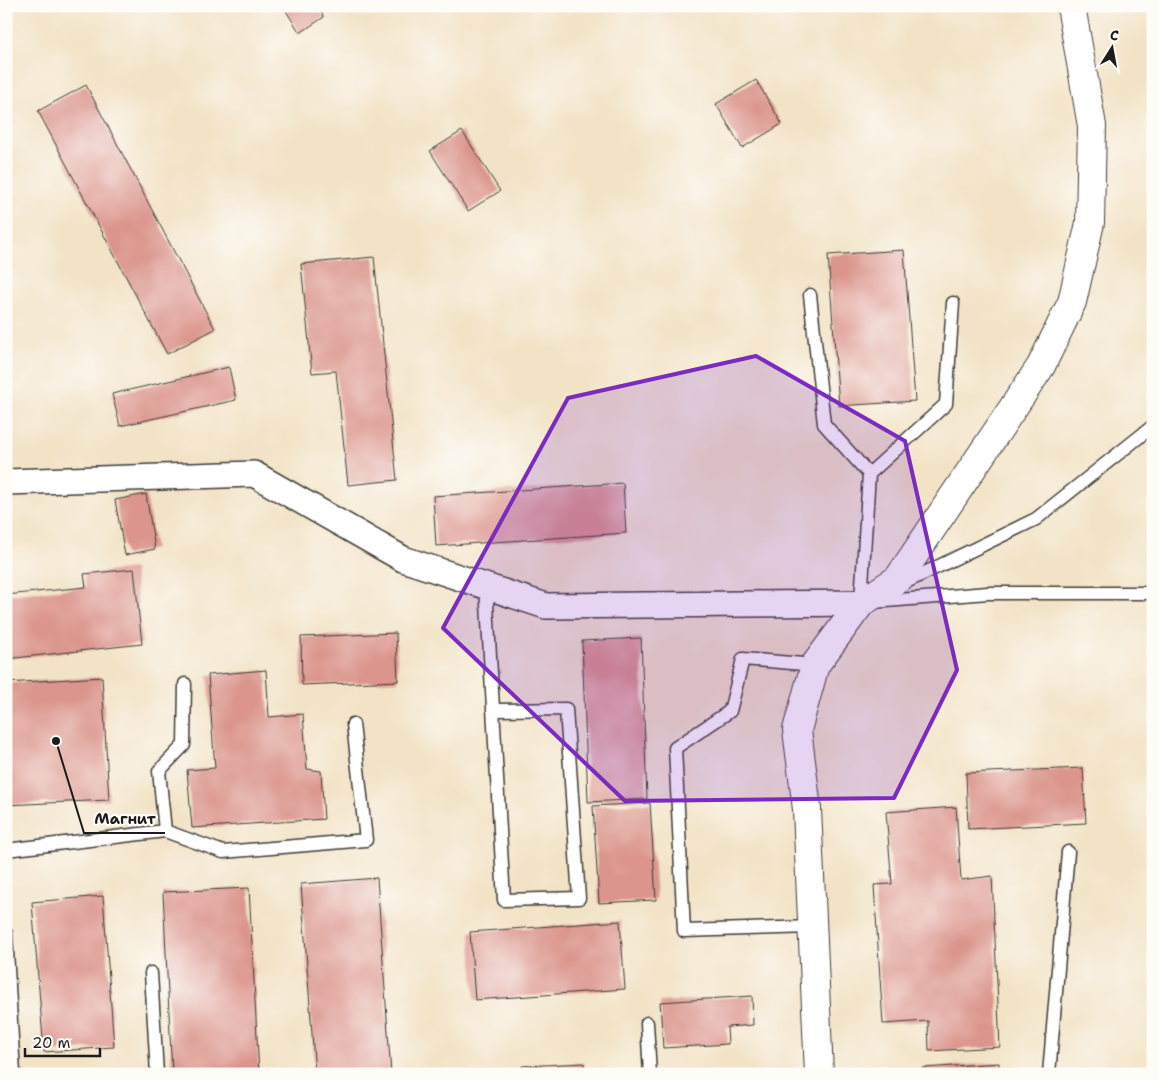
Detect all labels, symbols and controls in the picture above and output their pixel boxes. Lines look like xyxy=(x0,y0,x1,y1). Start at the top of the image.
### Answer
north arrow xyxy=(1086,22,1136,72)
text: С xyxy=(1109,26,1120,45)
callout: Магнит xyxy=(84,803,165,833)
text: Магнит xyxy=(94,809,156,829)
scale bar xyxy=(25,1025,100,1057)
text: 20 m xyxy=(32,1033,71,1053)

